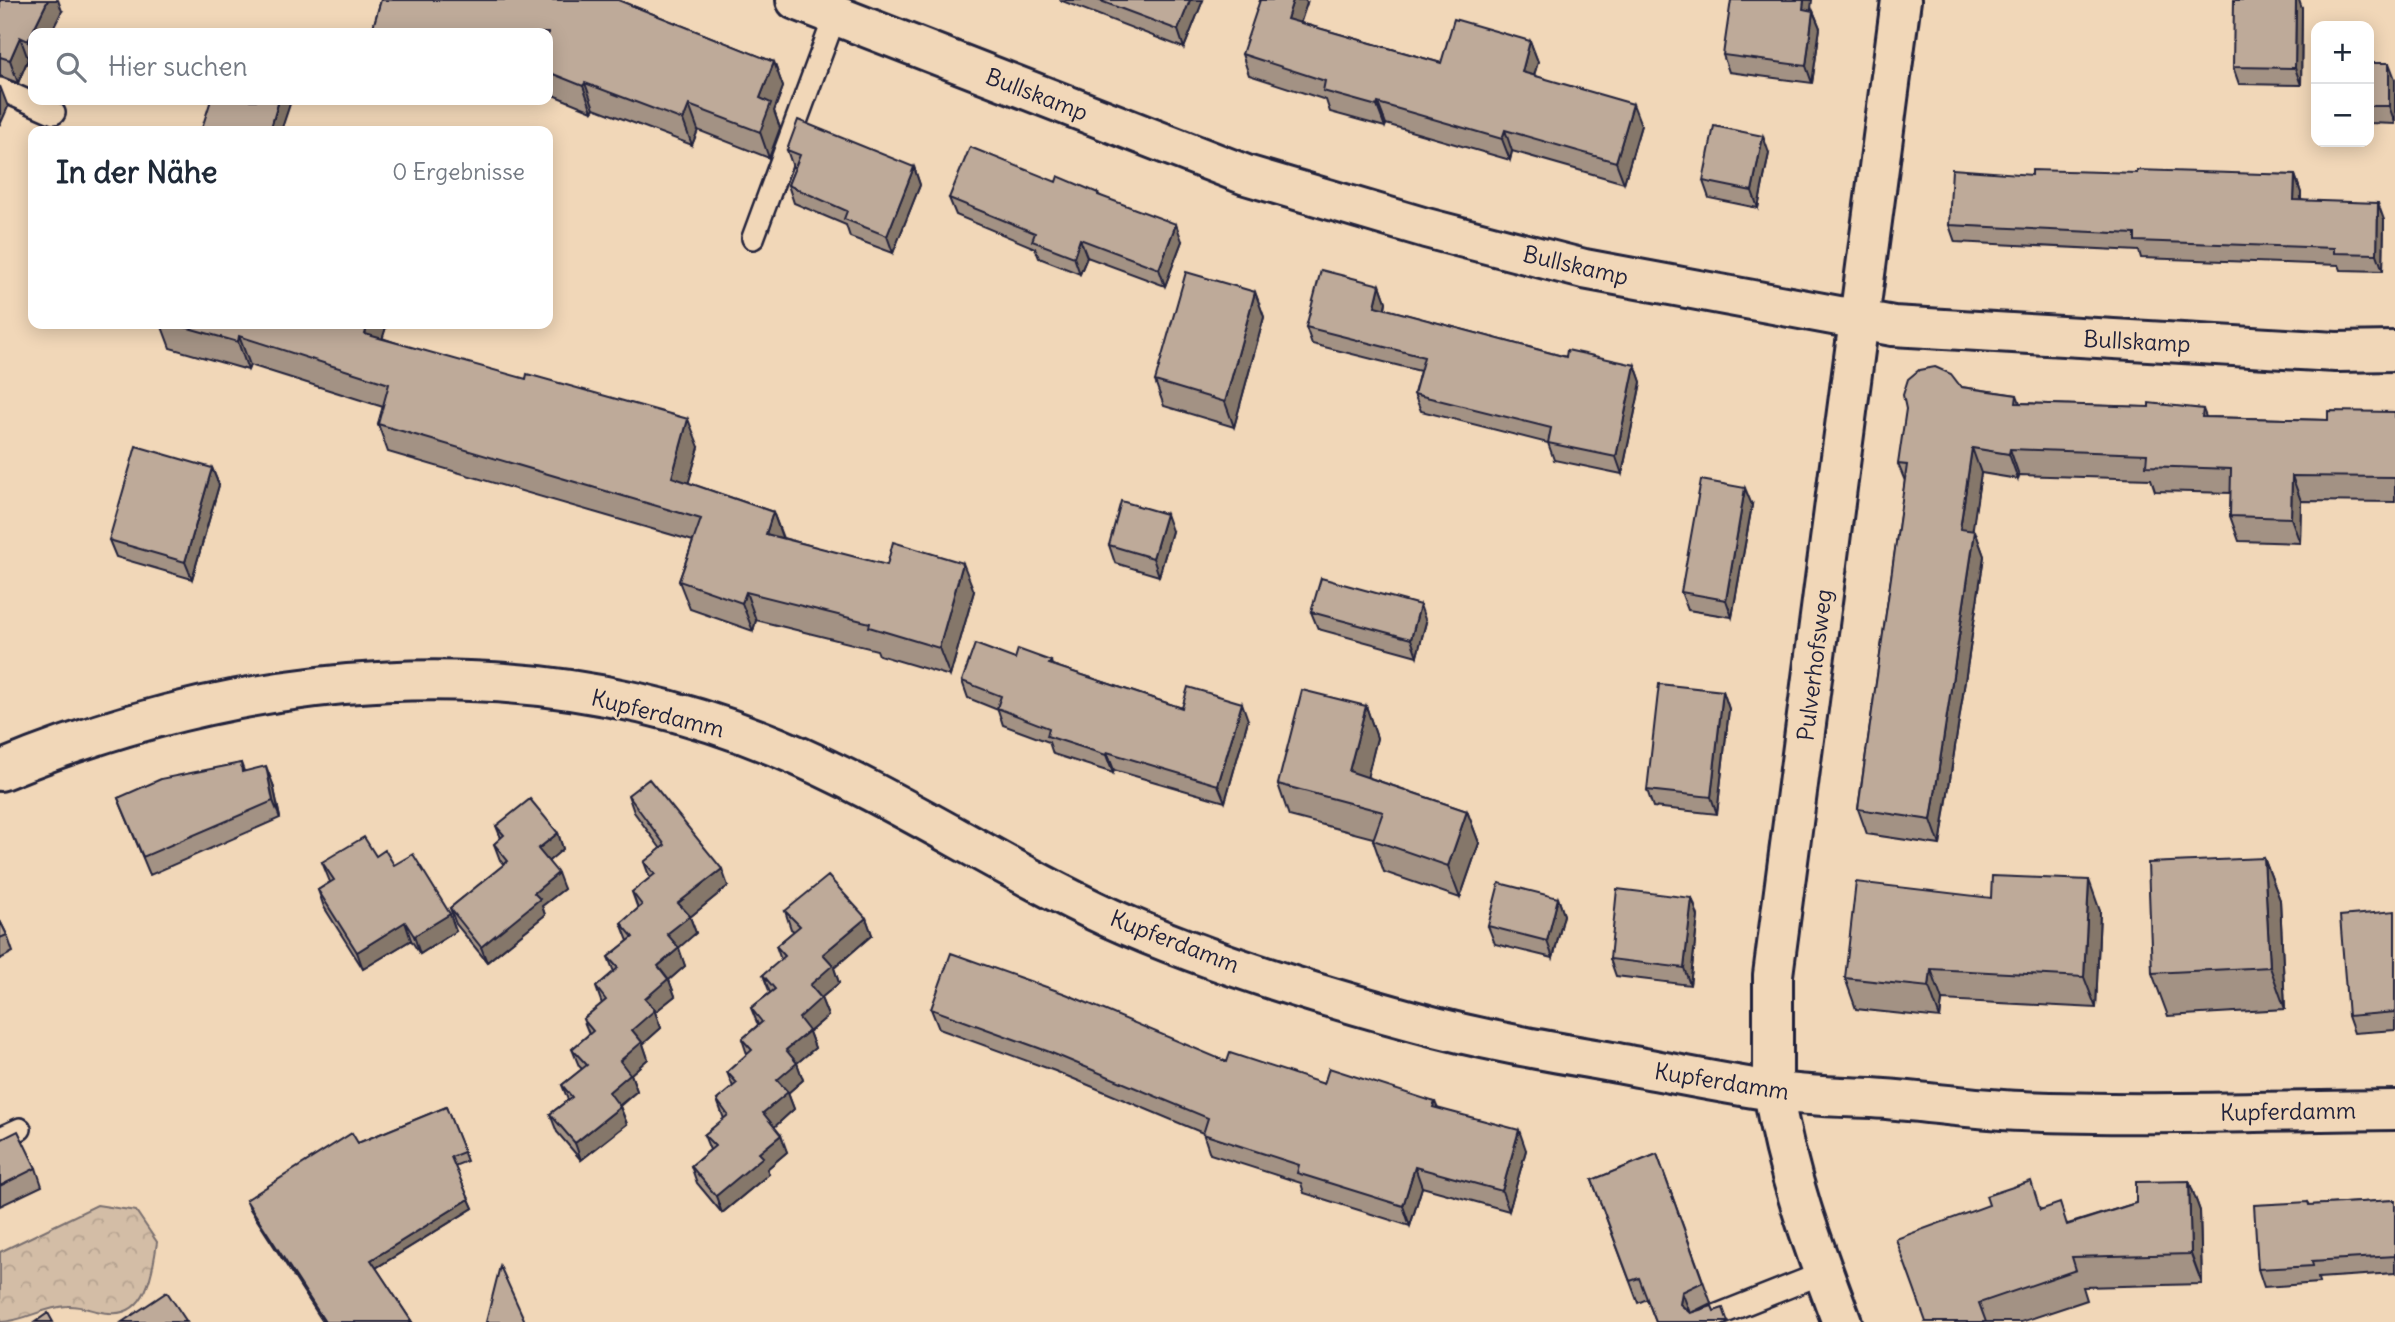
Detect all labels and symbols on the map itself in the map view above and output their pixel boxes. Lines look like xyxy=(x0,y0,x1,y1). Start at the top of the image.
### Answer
street label: Bullskamp xyxy=(982,61,1092,127)
street label: Bullskamp xyxy=(1520,239,1632,291)
street label: Bullskamp xyxy=(2083,324,2191,358)
street label: Pulverhofsweg xyxy=(1790,587,1838,743)
street label: Kupferdamm xyxy=(589,682,727,744)
street label: Kupferdamm xyxy=(1106,903,1244,979)
street label: Kupferdamm xyxy=(1653,1056,1791,1106)
street label: Kupferdamm xyxy=(2220,1095,2356,1127)

